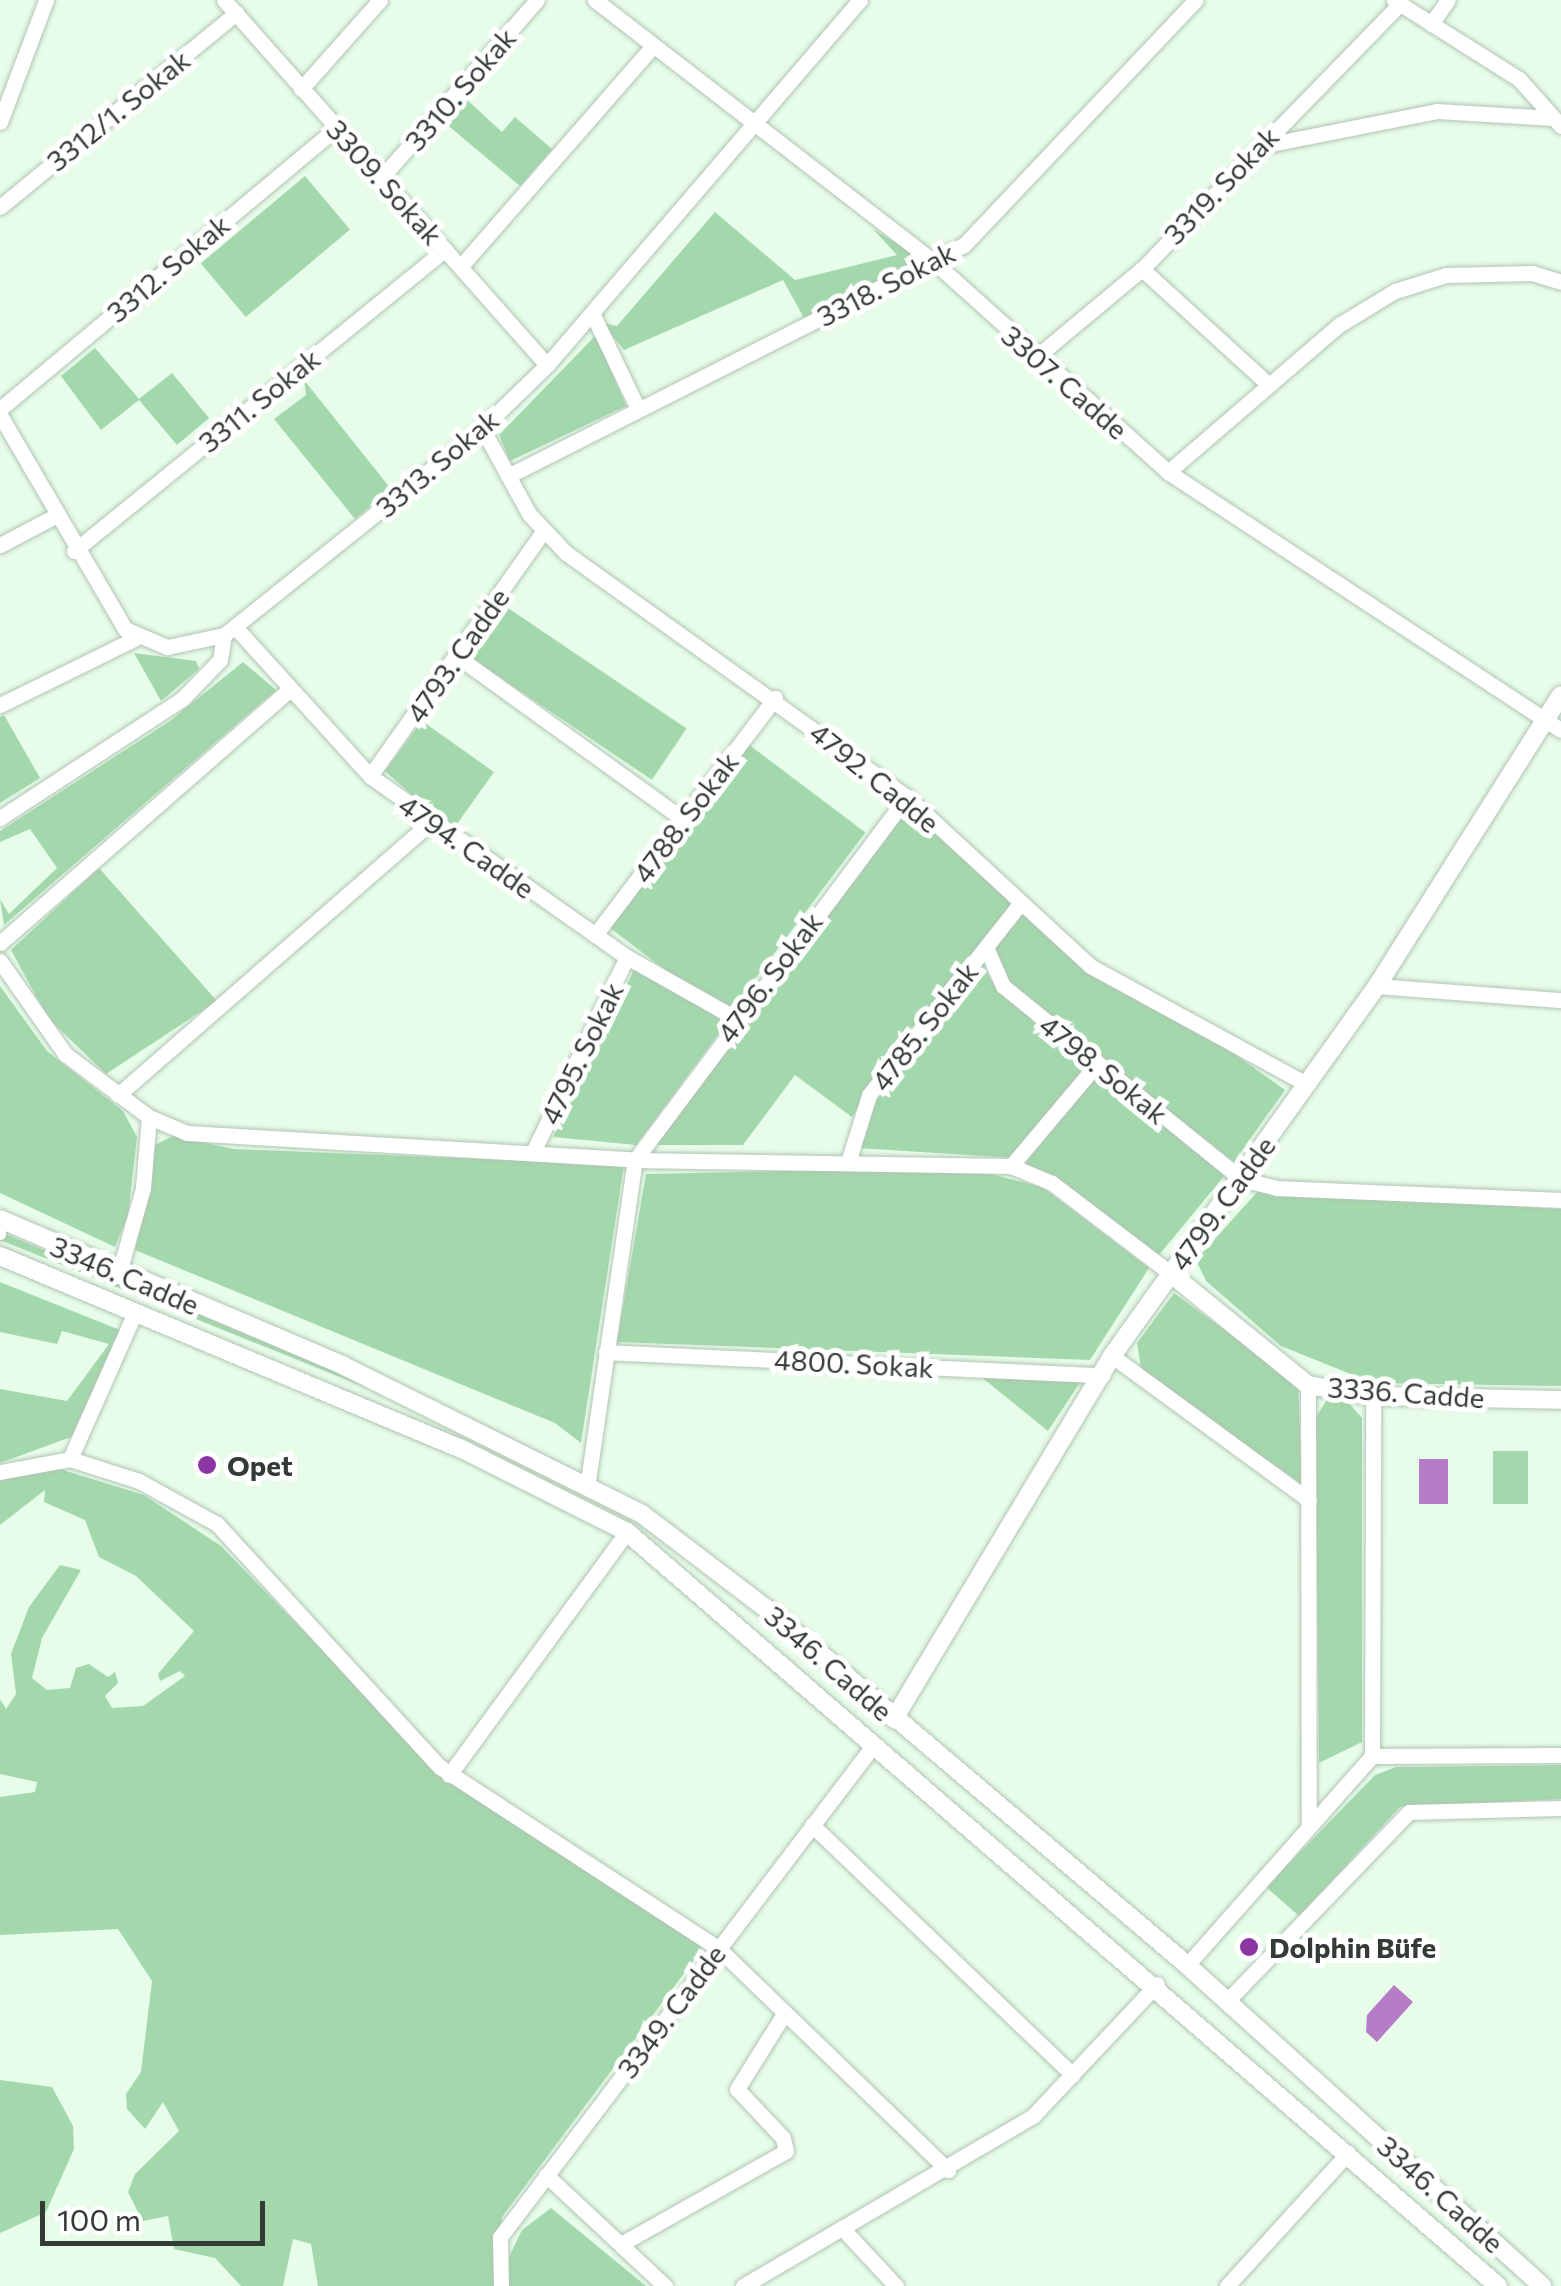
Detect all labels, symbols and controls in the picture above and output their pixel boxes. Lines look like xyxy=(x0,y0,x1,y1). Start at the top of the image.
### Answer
street label: 3310. Sokak xyxy=(398,21,522,157)
street label: 3312/1. Sokak xyxy=(40,42,196,178)
street label: 3309. Sokak xyxy=(320,113,450,251)
street label: 3319. Sokak xyxy=(1157,119,1285,251)
street label: 3312. Sokak xyxy=(100,207,236,329)
street label: 3318. Sokak xyxy=(811,235,961,333)
street label: 3307. Cadde xyxy=(995,318,1135,446)
street label: 3311. Sokak xyxy=(192,341,326,459)
street label: 3313. Sokak xyxy=(369,402,505,524)
street label: 4793. Cadde xyxy=(398,581,516,729)
street label: 4792. Cadde xyxy=(804,715,946,839)
street label: 4788. Sokak xyxy=(625,745,745,889)
street label: 4794. Cadde xyxy=(393,787,541,905)
street label: 4796. Sokak xyxy=(709,905,829,1049)
street label: 4785. Sokak xyxy=(863,955,985,1097)
street label: 4795. Sokak xyxy=(532,977,630,1129)
street label: 4798. Sokak xyxy=(1033,1007,1175,1131)
street label: 4799. Cadde xyxy=(1162,1129,1282,1277)
street label: 3346. Cadde xyxy=(46,1229,204,1321)
street label: 4800. Sokak xyxy=(773,1342,935,1384)
street label: 3336. Cadde xyxy=(1326,1370,1486,1414)
place label: Opet xyxy=(227,1448,293,1482)
marker: Opet xyxy=(196,1454,218,1476)
street label: 3346. Cadde xyxy=(758,1598,900,1728)
place label: Dolphin Büfe xyxy=(1269,1930,1436,1964)
marker: Dolphin Büfe xyxy=(1238,1936,1260,1958)
street label: 3349. Cadde xyxy=(610,1938,732,2084)
street label: 3346. Cadde xyxy=(1371,2129,1511,2259)
scale bar xyxy=(45,2181,270,2243)
text: 100 m xyxy=(57,2200,141,2237)

